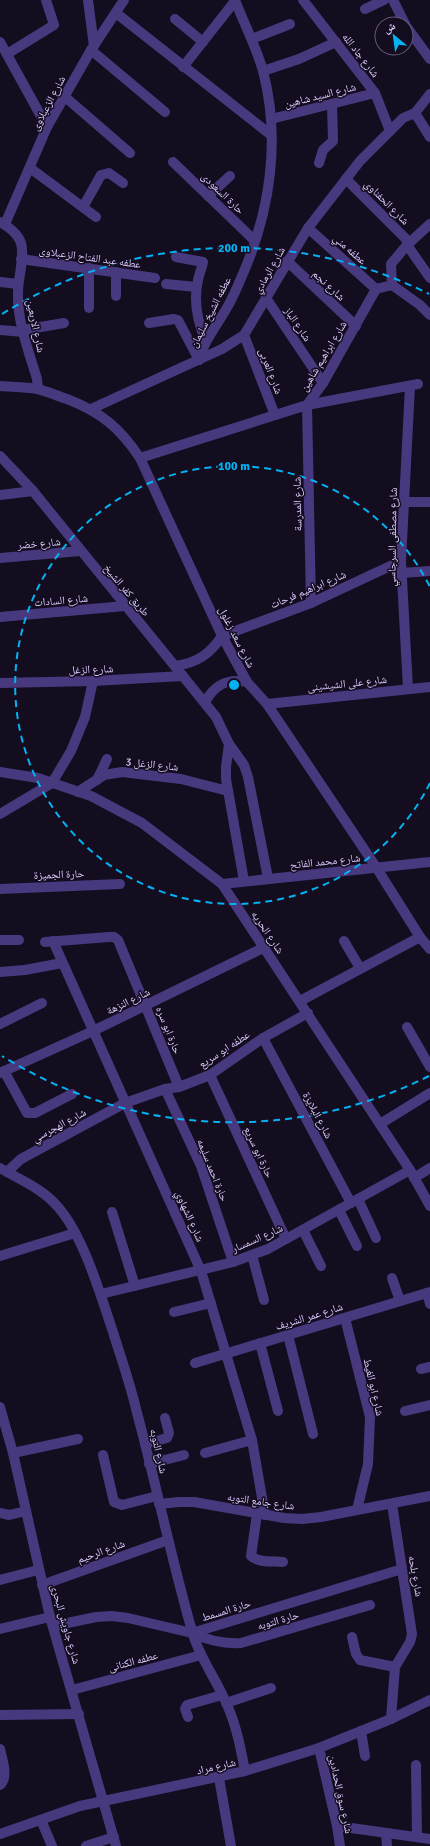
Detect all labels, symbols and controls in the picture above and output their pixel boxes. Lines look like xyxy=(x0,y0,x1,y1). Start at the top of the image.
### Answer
north arrow xyxy=(374,16,414,56)
text: ش xyxy=(381,19,398,37)
street label: شارع جاد الله xyxy=(339,31,382,80)
street label: شارع الزعبلاوى xyxy=(29,74,68,133)
street label: شارع السيد شاهين xyxy=(283,80,357,111)
street label: حارة السعودى xyxy=(199,170,247,217)
street label: شارع الحفناوي xyxy=(360,177,412,229)
street label: عطفه مني xyxy=(329,231,369,269)
text: 200 m xyxy=(218,241,250,256)
street label: عطفه عبد الفتاح الزعبلاوى xyxy=(38,244,142,271)
street label: شارع الرمادي xyxy=(251,245,290,297)
street label: شارع نجم xyxy=(309,267,348,304)
street label: عطفه الشيخ سليمان xyxy=(187,274,234,350)
street label: شارع الاربعين xyxy=(24,298,47,354)
street label: شارع الباز xyxy=(281,304,314,344)
street label: شارع ابراهيم شاهين xyxy=(297,319,350,394)
street label: شارع العربى xyxy=(256,347,285,396)
text: 100 m xyxy=(218,459,250,474)
street label: شارع المدرسة xyxy=(291,477,304,531)
street label: شارع مصطفى السرجاسي xyxy=(385,487,402,587)
street label: شارع خضر xyxy=(16,535,61,552)
street label: طريق كفر الشيخ xyxy=(101,562,152,619)
street label: شارع ابراهيم فرحات xyxy=(268,568,348,612)
street label: شارع السادات xyxy=(34,592,89,609)
street label: شارع سعد زغلول xyxy=(216,604,258,670)
street label: شارع الزغل xyxy=(68,662,114,677)
street label: شارع على الشيشينى xyxy=(307,673,387,694)
centre of rings xyxy=(227,678,241,692)
street label: شارع الزغل 3 xyxy=(125,755,179,774)
street label: شارع محمد الفاتح xyxy=(289,851,361,872)
street label: حارة الجميزة xyxy=(33,867,85,882)
street label: شارع الحريه xyxy=(249,908,287,956)
street label: شارع النزهة xyxy=(104,985,152,1017)
street label: حارة ابو سره xyxy=(153,1004,184,1056)
street label: عطفه ابو سريع xyxy=(196,1028,253,1071)
street label: شارع البلايزة xyxy=(300,1090,335,1141)
street label: شارع الهجرسي xyxy=(30,1106,89,1147)
street label: حارة ابو سريع xyxy=(241,1125,276,1180)
street label: حارة احمد سليمه xyxy=(194,1137,231,1203)
street label: شارع الشهاوي xyxy=(171,1189,207,1244)
street label: شارع السمسار xyxy=(229,1221,285,1256)
street label: شارع عمر الشريف xyxy=(274,1300,344,1333)
street label: شارع ابو الغيط xyxy=(361,1357,386,1417)
street label: شارع التوبه xyxy=(147,1428,170,1475)
street label: شارع جامع التوبه xyxy=(226,1490,295,1513)
street label: شارع الرحيم xyxy=(76,1537,127,1567)
street label: شارع بلحه xyxy=(406,1555,425,1598)
street label: شارع جاويش البحرى xyxy=(48,1583,83,1666)
street label: حارة المسمط xyxy=(200,1597,252,1624)
street label: حارة التوبه xyxy=(256,1608,301,1633)
street label: عطفه الكنانى xyxy=(107,1649,160,1674)
street label: شارع سوق الحدادين xyxy=(326,1754,355,1835)
street label: شارع مراد xyxy=(195,1756,237,1777)

